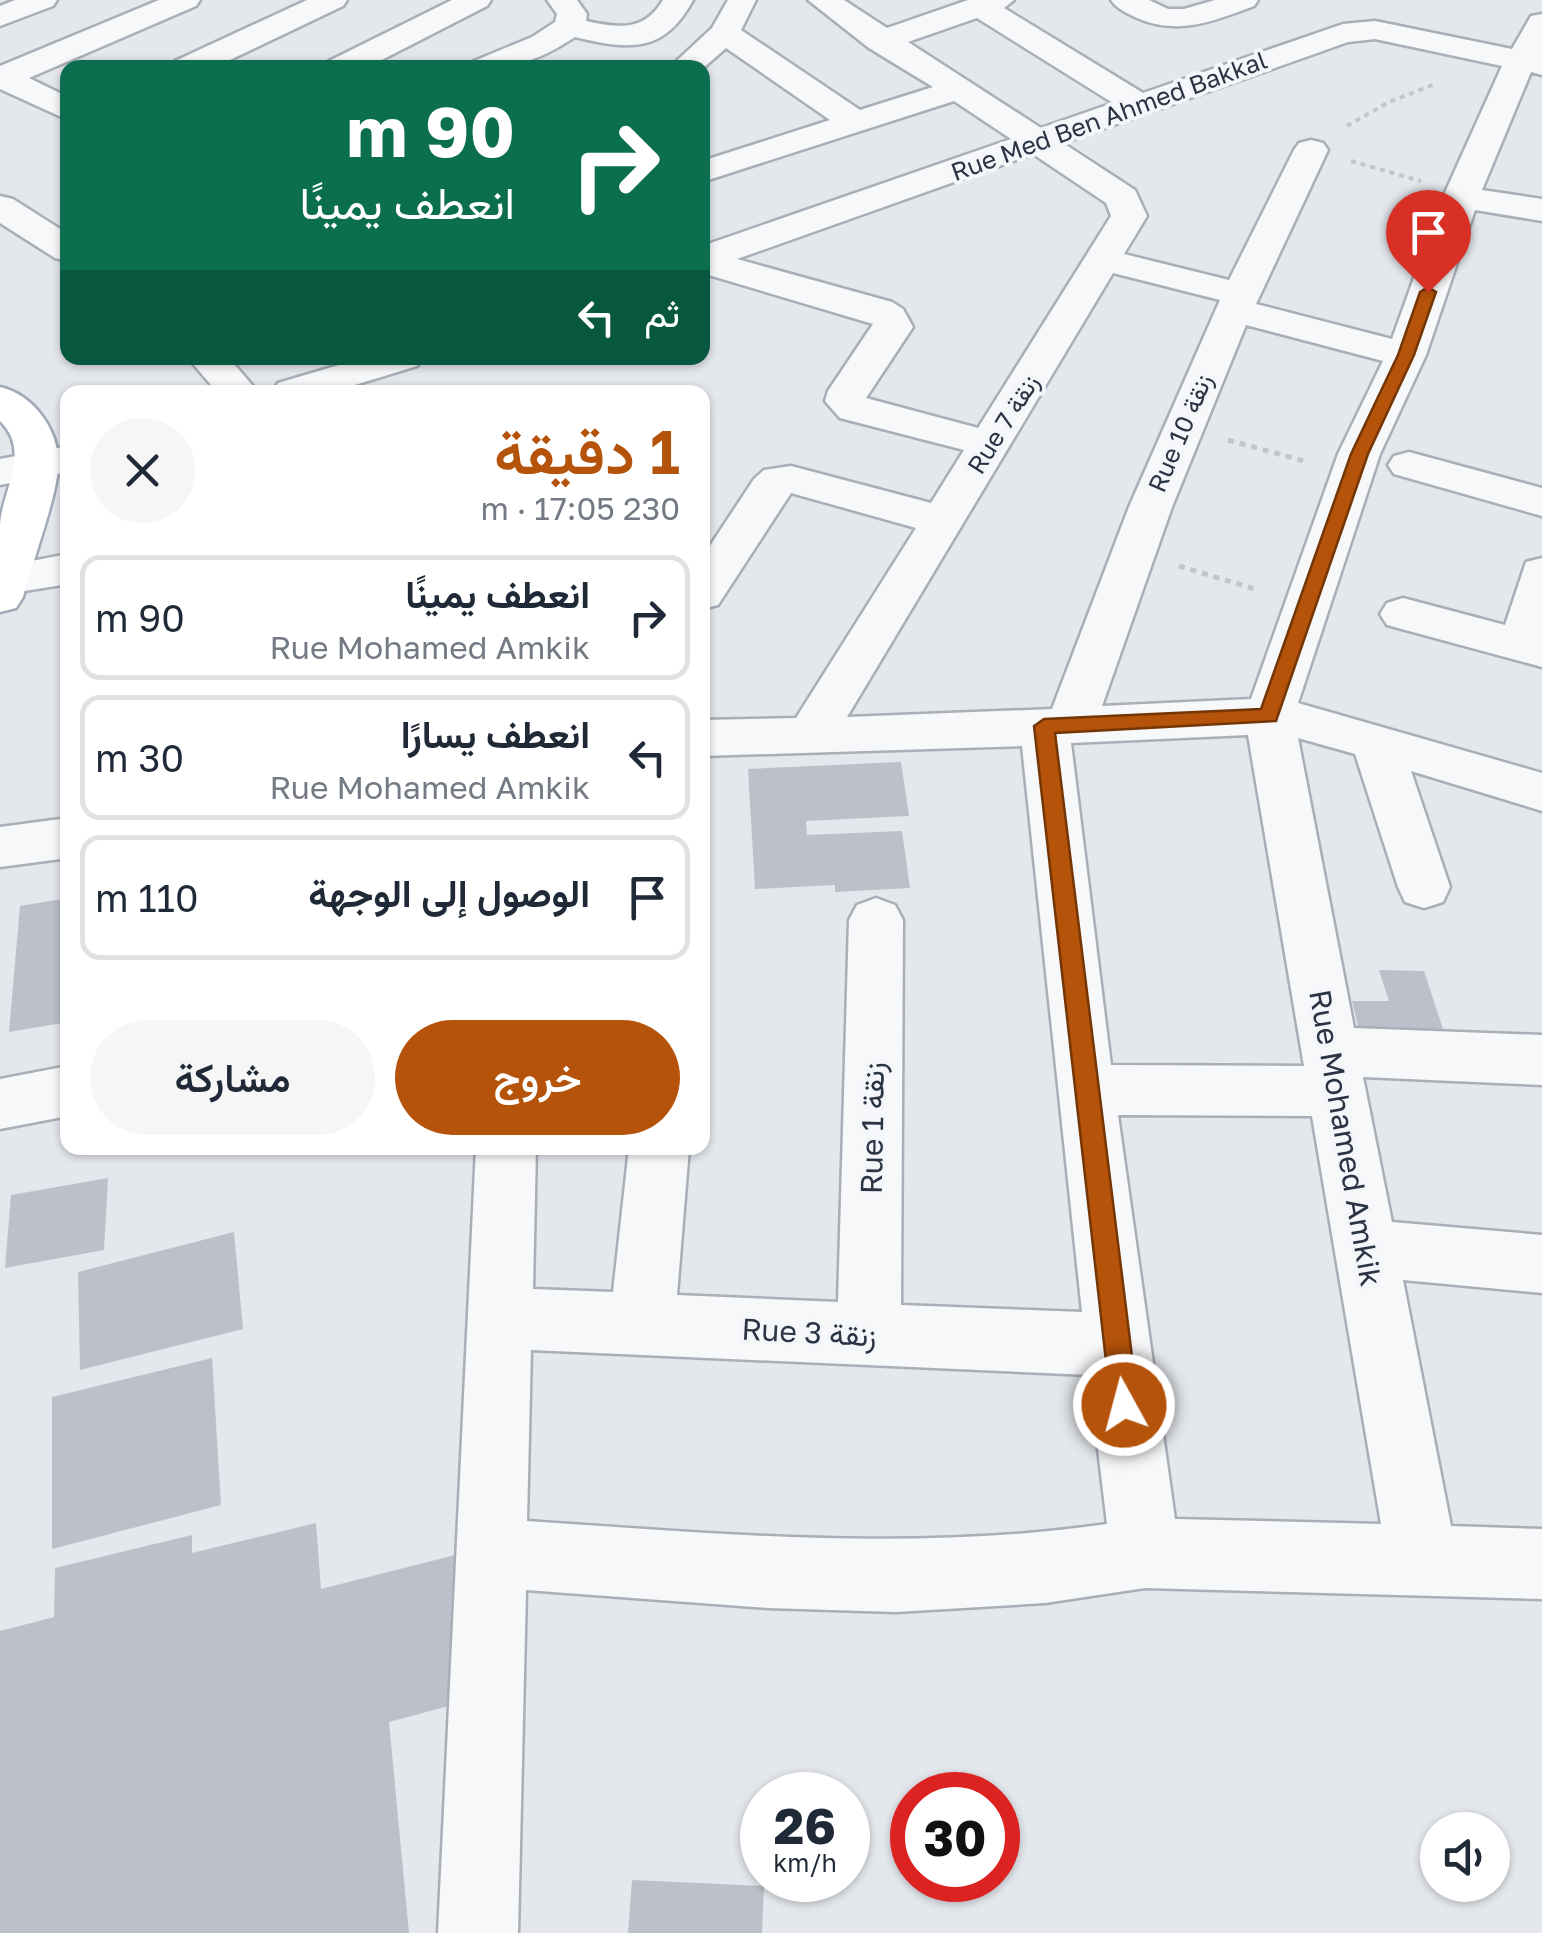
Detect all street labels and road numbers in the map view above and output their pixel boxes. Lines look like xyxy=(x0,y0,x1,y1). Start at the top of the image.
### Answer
street label: Rue Med Ben Ahmed Bakkal xyxy=(946,44,1271,187)
street label: Rue 7 زنقة xyxy=(960,368,1046,480)
street label: Rue 10 زنقة xyxy=(1141,369,1219,497)
street label: Rue Mohamed Amkik xyxy=(1302,987,1390,1289)
street label: Rue 1 زنقة xyxy=(853,1062,892,1194)
street label: Rue 3 زنقة xyxy=(741,1310,877,1355)

